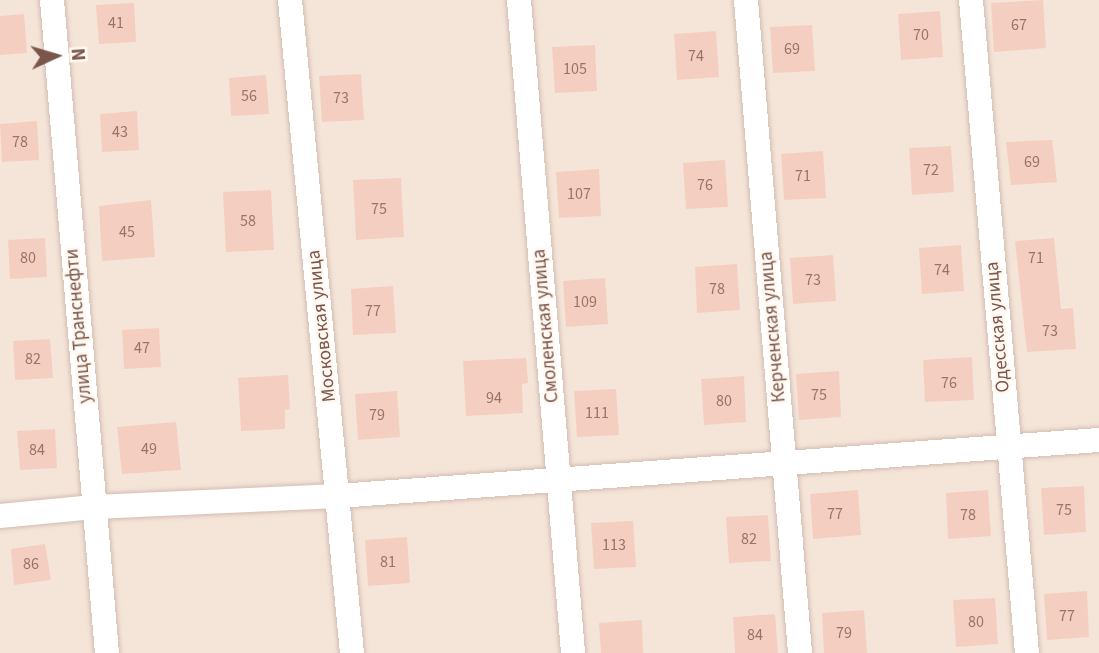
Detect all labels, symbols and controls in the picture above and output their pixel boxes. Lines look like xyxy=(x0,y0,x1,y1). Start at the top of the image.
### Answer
house number: 41 xyxy=(108,13,124,33)
house number: 67 xyxy=(1011,15,1027,35)
north arrow xyxy=(21,21,91,91)
house number: 70 xyxy=(913,25,929,45)
house number: 69 xyxy=(784,39,800,59)
house number: 74 xyxy=(688,46,704,66)
text: N xyxy=(64,47,91,62)
house number: 105 xyxy=(563,59,587,79)
house number: 56 xyxy=(241,86,257,106)
house number: 73 xyxy=(333,88,349,108)
house number: 43 xyxy=(112,122,128,142)
house number: 78 xyxy=(12,132,28,152)
house number: 69 xyxy=(1024,152,1040,172)
house number: 72 xyxy=(923,160,939,180)
house number: 71 xyxy=(795,166,811,186)
house number: 76 xyxy=(697,175,713,195)
house number: 107 xyxy=(567,184,591,204)
house number: 75 xyxy=(371,199,387,219)
house number: 58 xyxy=(240,211,256,231)
house number: 45 xyxy=(119,222,135,242)
house number: 80 xyxy=(20,248,36,268)
street label: улица Транснефти xyxy=(61,248,97,404)
street label: Смоленская улица xyxy=(528,248,564,404)
house number: 71 xyxy=(1028,248,1044,268)
street label: Московская улица xyxy=(303,249,341,403)
street label: Керченская улица xyxy=(755,251,791,403)
house number: 74 xyxy=(934,260,950,280)
street label: Одесская улица xyxy=(981,261,1015,393)
house number: 73 xyxy=(805,270,821,290)
house number: 78 xyxy=(709,279,725,299)
house number: 109 xyxy=(573,292,597,312)
house number: 77 xyxy=(365,301,381,321)
house number: 73 xyxy=(1042,321,1058,341)
house number: 47 xyxy=(134,338,150,358)
house number: 82 xyxy=(25,349,41,369)
house number: 76 xyxy=(941,373,957,393)
house number: 75 xyxy=(811,385,827,405)
house number: 94 xyxy=(486,388,502,408)
house number: 80 xyxy=(716,391,732,411)
house number: 111 xyxy=(585,403,609,423)
house number: 79 xyxy=(369,405,385,425)
house number: 49 xyxy=(141,439,157,459)
house number: 84 xyxy=(29,440,45,460)
house number: 75 xyxy=(1056,500,1072,520)
house number: 77 xyxy=(827,504,843,524)
house number: 78 xyxy=(960,505,976,525)
house number: 82 xyxy=(741,529,757,549)
house number: 113 xyxy=(602,535,626,555)
house number: 81 xyxy=(380,552,396,572)
house number: 86 xyxy=(23,554,39,574)
house number: 77 xyxy=(1059,606,1075,626)
house number: 80 xyxy=(968,612,984,632)
house number: 79 xyxy=(836,623,852,643)
house number: 84 xyxy=(747,625,763,645)

